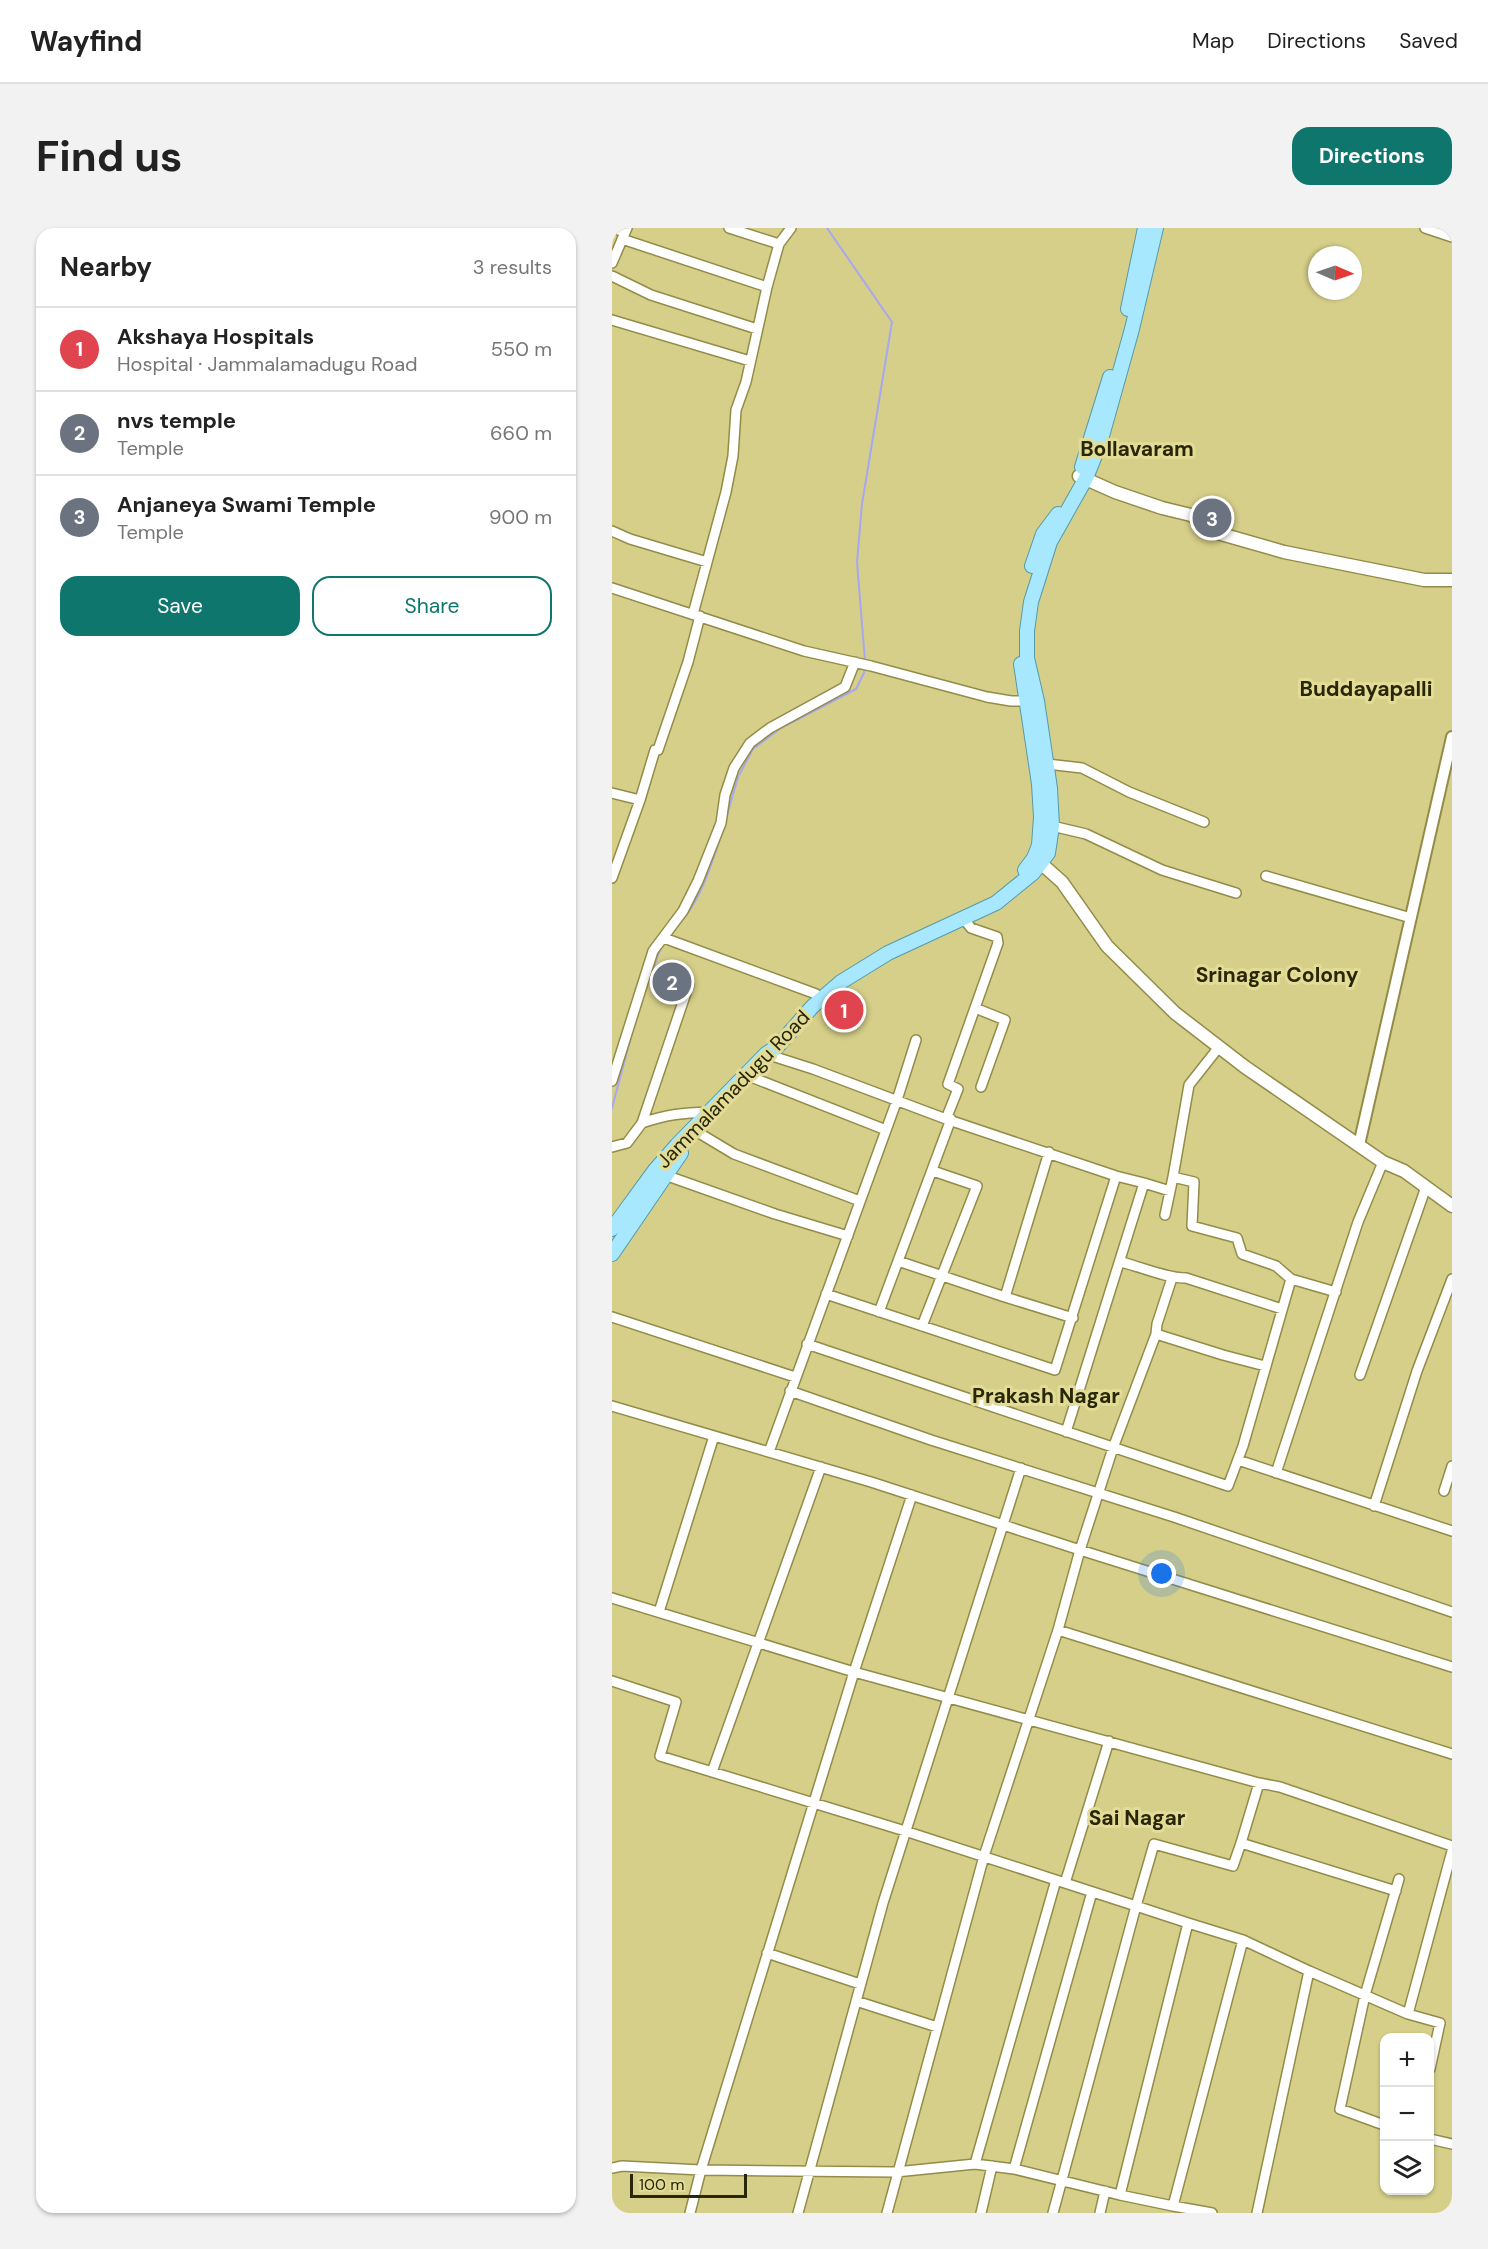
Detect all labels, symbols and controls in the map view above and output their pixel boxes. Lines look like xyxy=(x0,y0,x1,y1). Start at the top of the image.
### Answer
text: Wayfind xyxy=(30,23,142,60)
text: Map xyxy=(1192,27,1234,55)
text: Directions xyxy=(1267,27,1366,55)
text: Saved xyxy=(1399,27,1458,55)
button: Directions xyxy=(1292,127,1452,185)
text: Find us xyxy=(36,129,182,184)
north arrow xyxy=(1308,246,1362,300)
text: Nearby xyxy=(60,250,152,284)
text: 3 results xyxy=(473,254,552,280)
text: Akshaya Hospitals xyxy=(117,322,314,351)
text: 1 xyxy=(76,336,83,362)
text: 550 m xyxy=(491,336,552,362)
text: Hospital · Jammalamadugu Road xyxy=(117,351,418,377)
text: nvs temple xyxy=(117,406,236,435)
text: 2 xyxy=(74,420,85,446)
text: 660 m xyxy=(490,420,552,446)
text: Temple xyxy=(117,435,184,461)
district label: Bollavaram xyxy=(1080,435,1194,463)
text: Anjaneya Swami Temple xyxy=(117,490,376,519)
pin: 3 xyxy=(1192,496,1232,540)
text: 3 xyxy=(73,504,86,530)
text: 900 m xyxy=(489,504,552,530)
text: Temple xyxy=(117,519,184,545)
button: Save xyxy=(60,576,300,636)
button: Share xyxy=(312,576,552,636)
district label: Buddayapalli xyxy=(1300,675,1432,703)
pin: 2 xyxy=(652,960,692,1005)
district label: Srinagar Colony xyxy=(1196,961,1359,989)
pin: 1 xyxy=(824,988,864,1032)
street label: Jammalamadugu Road xyxy=(651,1004,815,1174)
district label: Prakash Nagar xyxy=(972,1382,1120,1410)
your location xyxy=(1147,1559,1176,1588)
district label: Sai Nagar xyxy=(1089,1804,1186,1832)
map controls xyxy=(1380,2033,1434,2195)
button: + xyxy=(1380,2033,1434,2087)
button: − xyxy=(1380,2087,1434,2141)
button: layers xyxy=(1380,2141,1434,2195)
scale bar xyxy=(630,2171,747,2198)
text: 100 m xyxy=(639,2174,684,2195)

